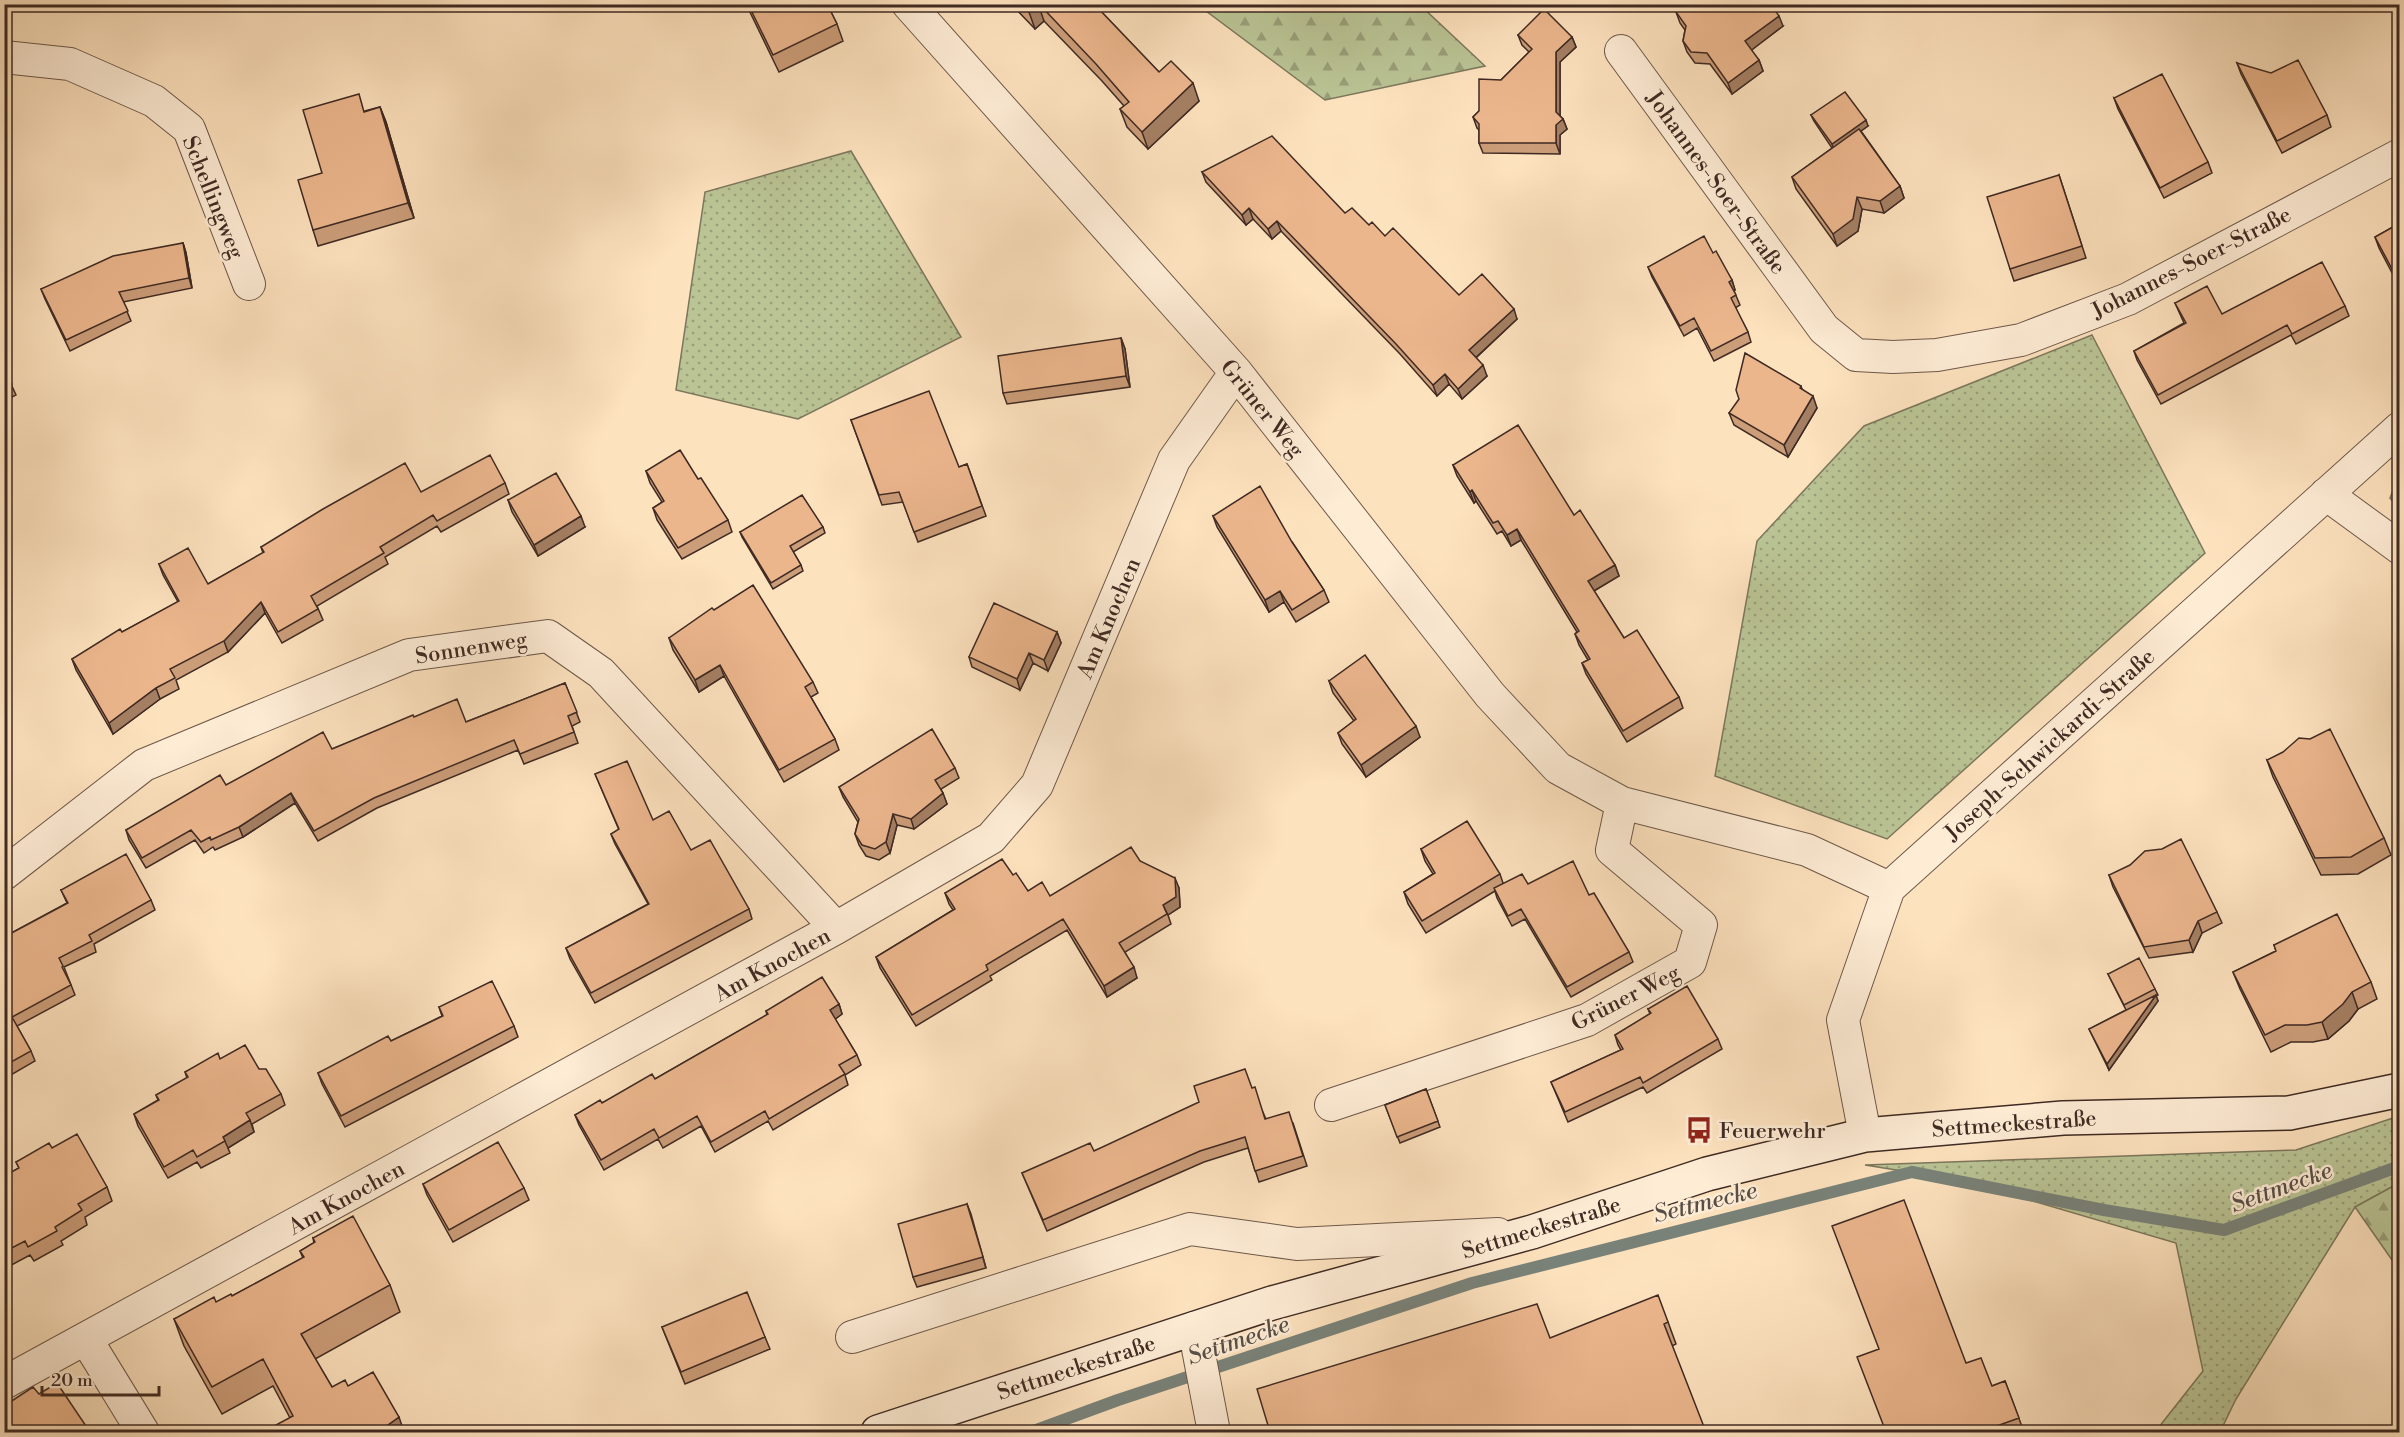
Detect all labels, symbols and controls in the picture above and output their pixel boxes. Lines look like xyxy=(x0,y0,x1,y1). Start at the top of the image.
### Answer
street label: Johannes-Soer-Straße xyxy=(1640,85,1791,280)
street label: Schellingweg xyxy=(176,132,250,263)
street label: Johannes-Soer-Straße xyxy=(2087,201,2296,326)
street label: Grüner Weg xyxy=(1214,355,1310,464)
street label: Am Knochen xyxy=(1071,554,1147,684)
street label: Sonnenweg xyxy=(413,626,530,671)
street label: Joseph-Schwickardi-Straße xyxy=(1939,644,2161,847)
street label: Am Knochen xyxy=(709,922,836,1009)
street label: Grüner Weg xyxy=(1567,959,1685,1037)
street label: Settmeckestraße xyxy=(1931,1105,2097,1144)
bus stop icon: Feuerwehr xyxy=(1684,1115,1714,1145)
place label: Feuerwehr xyxy=(1719,1118,1826,1145)
street label: Am Knochen xyxy=(283,1155,410,1242)
water label: Settmecke xyxy=(2226,1156,2336,1220)
water label: Settmecke xyxy=(1650,1176,1760,1230)
street label: Settmeckestraße xyxy=(1459,1191,1624,1265)
water label: Settmecke xyxy=(1183,1309,1293,1372)
street label: Settmeckestraße xyxy=(994,1330,1159,1407)
scale bar xyxy=(42,1359,159,1397)
text: 20 m xyxy=(51,1369,93,1392)

